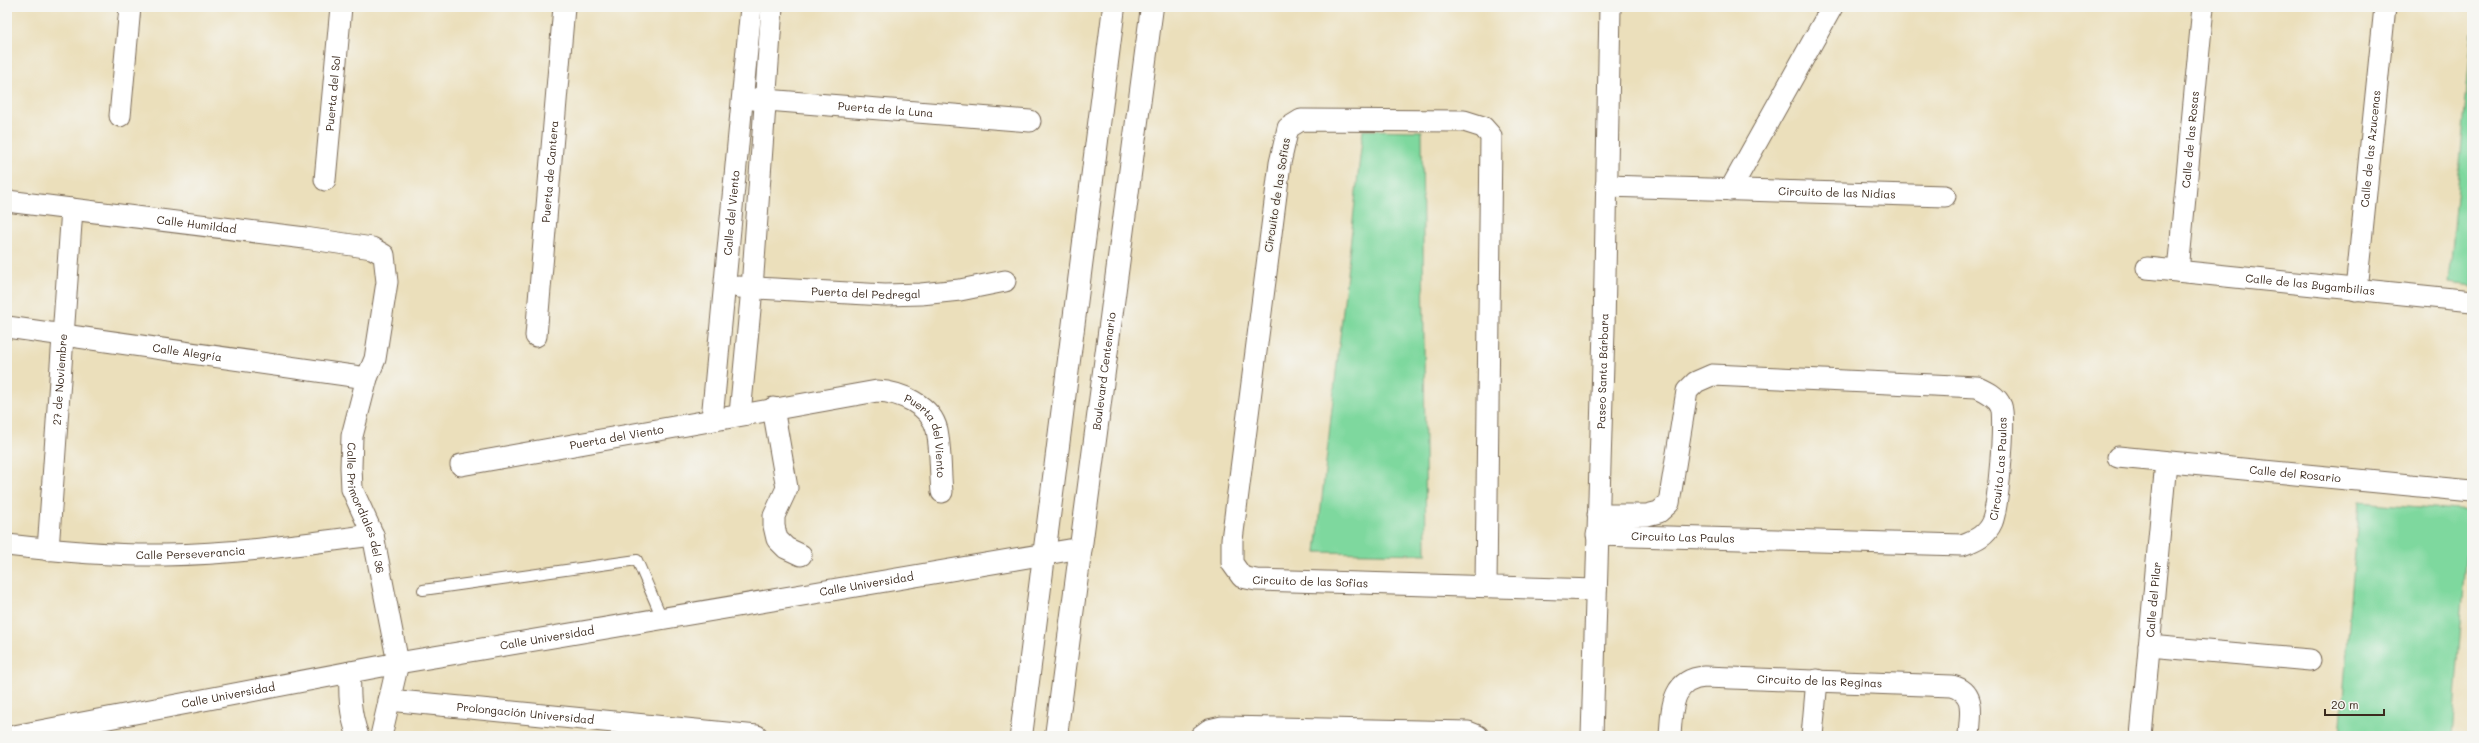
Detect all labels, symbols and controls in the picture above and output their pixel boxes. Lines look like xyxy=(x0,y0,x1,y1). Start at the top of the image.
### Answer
street label: Puerta del Sol xyxy=(322,55,343,132)
street label: Calle de las Azucenas xyxy=(2357,89,2383,208)
street label: Calle de las Rosas xyxy=(2178,90,2202,189)
street label: Puerta de la Luna xyxy=(837,98,934,120)
street label: Puerta de Cantera xyxy=(538,120,561,223)
street label: Circuito de las Sofias xyxy=(1260,137,1293,253)
street label: Calle del Viento xyxy=(720,169,743,256)
street label: Circuito de las Nidias xyxy=(1778,183,1896,202)
street label: Calle Humildad xyxy=(156,212,237,236)
street label: Calle de las Bugambilias xyxy=(2245,270,2376,298)
street label: Puerta del Pedregal xyxy=(811,283,921,302)
street label: Boulevard Centenario xyxy=(1088,311,1119,431)
street label: Paseo Santa Bárbara xyxy=(1593,313,1611,429)
street label: 27 de Noviembre xyxy=(49,333,70,426)
street label: Calle Alegría xyxy=(152,340,223,364)
street label: Puerta del Viento xyxy=(902,390,949,479)
street label: Circuito Las Paulas xyxy=(1985,417,2010,522)
street label: Puerta del Viento xyxy=(568,421,665,453)
street label: Calle Primordiales del 36 xyxy=(344,442,388,574)
street label: Calle del Rosario xyxy=(2249,462,2342,485)
street label: Circuito Las Paulas xyxy=(1631,528,1735,546)
street label: Calle Perseverancia xyxy=(136,542,246,562)
street label: Calle del Pilar xyxy=(2142,561,2164,638)
street label: Calle Universidad xyxy=(818,568,915,599)
street label: Circuito de las Sofias xyxy=(1252,572,1368,590)
street label: Calle Universidad xyxy=(499,622,595,653)
street label: Circuito de las Reginas xyxy=(1757,671,1882,690)
street label: Calle Universidad xyxy=(180,679,276,711)
scale bar xyxy=(2325,691,2384,717)
text: 20 m xyxy=(2331,696,2359,712)
street label: Prolongación Universidad xyxy=(456,699,595,727)

